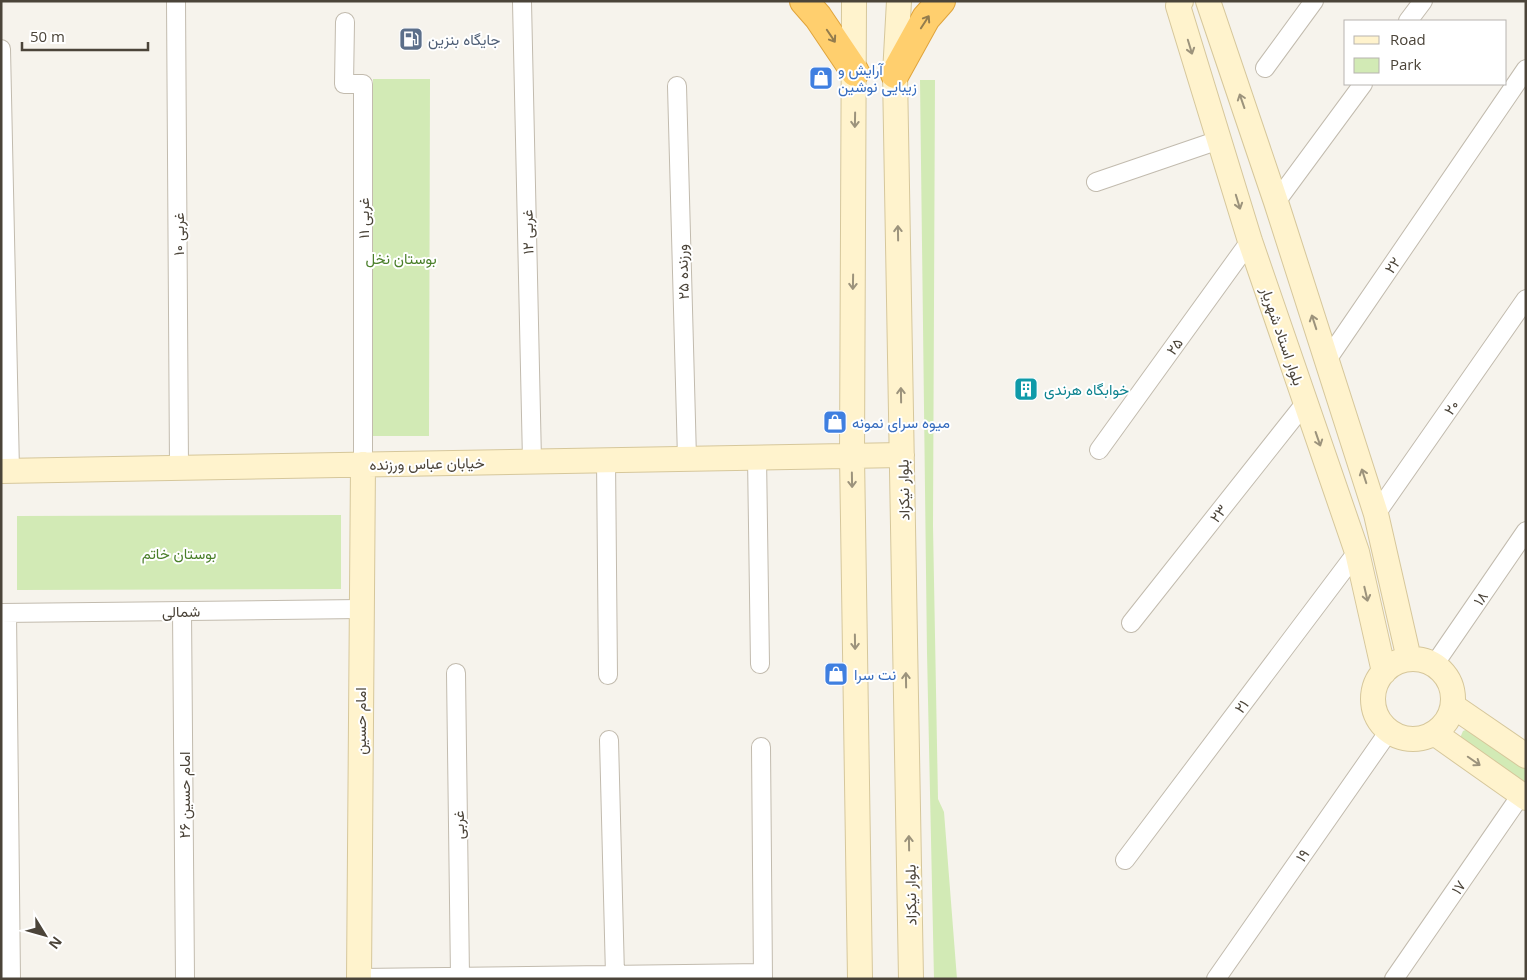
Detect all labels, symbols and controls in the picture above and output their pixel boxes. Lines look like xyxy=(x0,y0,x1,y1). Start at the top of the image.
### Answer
one-way arrow xyxy=(921,15,931,29)
scale bar xyxy=(22,20,149,52)
legend xyxy=(1344,20,1507,85)
text: 50 m xyxy=(30,26,65,46)
fuel station icon: جایگاه بنزین xyxy=(398,26,424,52)
one-way arrow xyxy=(826,28,836,42)
place label: جایگاه بنزین xyxy=(428,29,500,50)
text: Road xyxy=(1390,29,1426,49)
one-way arrow xyxy=(1186,39,1196,55)
text: Park xyxy=(1390,54,1421,74)
place label: آرایش و زیبایی نوشین xyxy=(838,59,917,97)
shop icon: آرایش و زیبایی نوشین xyxy=(808,65,834,91)
one-way arrow xyxy=(1237,93,1246,109)
one-way arrow xyxy=(850,112,860,128)
one-way arrow xyxy=(1234,194,1243,210)
street label: غربی ۱۱ xyxy=(353,197,374,239)
street label: غربی ۱۲ xyxy=(517,209,538,255)
street label: غربی ۱۰ xyxy=(168,212,189,256)
one-way arrow xyxy=(893,225,903,241)
street label: ورزنده ۲۵ xyxy=(671,244,693,300)
park label: بوستان نخل xyxy=(365,248,437,268)
street label: ۲۲ xyxy=(1379,253,1405,277)
one-way arrow xyxy=(848,274,858,290)
street label: بلوار استاد شهریار xyxy=(1256,283,1309,388)
one-way arrow xyxy=(1309,314,1319,330)
street label: ۲۵ xyxy=(1161,333,1187,359)
building icon: خوابگاه هرندی xyxy=(1013,376,1039,402)
place label: خوابگاه هرندی xyxy=(1044,379,1129,400)
one-way arrow xyxy=(896,387,906,404)
street label: ۲۰ xyxy=(1439,395,1463,419)
shop icon: میوه سرای نمونه xyxy=(822,409,848,435)
place label: میوه سرای نمونه xyxy=(852,412,950,433)
one-way arrow xyxy=(1314,431,1323,446)
street label: خیابان عباس ورزنده xyxy=(369,452,485,475)
street label: بلوار نیکزاد xyxy=(892,459,914,521)
one-way arrow xyxy=(1358,469,1368,485)
one-way arrow xyxy=(847,472,857,488)
street label: ۲۳ xyxy=(1205,500,1231,526)
park label: بوستان خاتم xyxy=(142,543,216,564)
one-way arrow xyxy=(1362,586,1371,602)
street label: ۱۸ xyxy=(1468,587,1492,609)
street label: شمالی xyxy=(162,601,201,622)
one-way arrow xyxy=(850,634,860,650)
shop icon: نت سرا xyxy=(823,661,849,687)
place label: نت سرا xyxy=(854,664,896,684)
one-way arrow xyxy=(901,672,911,688)
street label: امام حسین xyxy=(350,687,371,755)
street label: ۲۱ xyxy=(1229,695,1253,717)
street label: امام حسین ۲۶ xyxy=(174,752,195,838)
one-way arrow xyxy=(1467,756,1481,766)
street label: غربی xyxy=(448,810,469,840)
one-way arrow xyxy=(904,835,914,851)
street label: ۱۹ xyxy=(1290,845,1314,865)
street label: بلوار نیکزاد xyxy=(899,864,921,926)
street label: ۱۷ xyxy=(1446,876,1470,898)
north arrow xyxy=(20,910,70,960)
text: N xyxy=(45,933,67,953)

